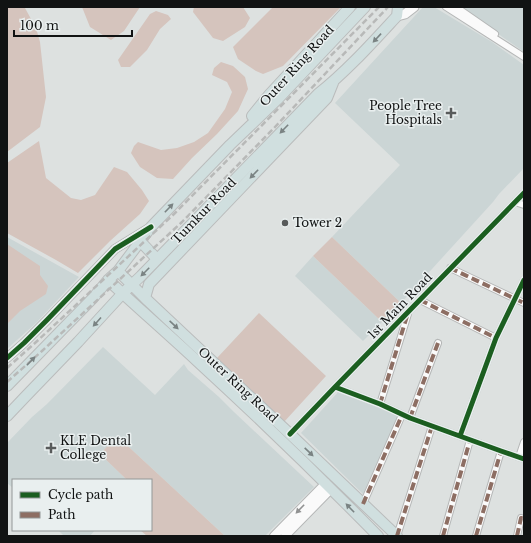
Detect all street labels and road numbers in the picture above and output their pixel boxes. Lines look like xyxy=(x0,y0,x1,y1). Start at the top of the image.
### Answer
street label: Outer Ring Road xyxy=(256,22,337,109)
street label: Tumkur Road xyxy=(168,174,239,247)
street label: 1st Main Road xyxy=(364,269,435,342)
street label: Outer Ring Road xyxy=(195,344,281,426)

